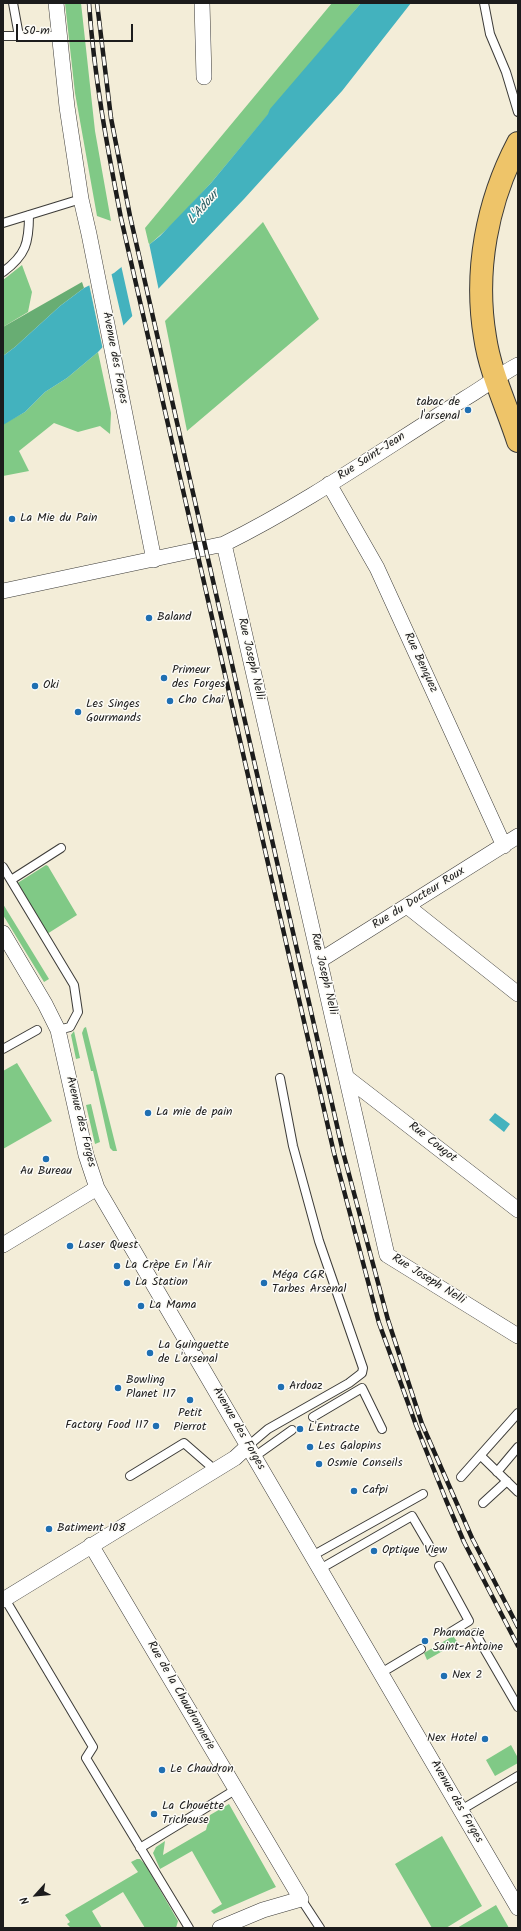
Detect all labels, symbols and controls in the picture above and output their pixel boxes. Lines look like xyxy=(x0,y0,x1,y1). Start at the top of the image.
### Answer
scale bar xyxy=(18,16,135,42)
text: 50 m xyxy=(23,21,50,40)
water label: L'Adour xyxy=(185,188,223,228)
street label: Avenue des Forges xyxy=(98,311,130,405)
place label: tabac de l'arsenal xyxy=(416,396,460,424)
marker: tabac de l'arsenal xyxy=(463,405,473,415)
street label: Rue Saint-Jean xyxy=(336,430,408,484)
place label: La Mie du Pain xyxy=(20,512,97,526)
marker: La Mie du Pain xyxy=(7,514,17,524)
place label: Baland xyxy=(157,611,191,625)
marker: Baland xyxy=(144,613,154,623)
street label: Rue Joseph Nelli xyxy=(234,617,266,701)
street label: Rue Benquez xyxy=(400,631,440,695)
place label: Primeur des Forges xyxy=(172,664,225,692)
marker: Primeur des Forges xyxy=(159,673,169,683)
place label: Oki xyxy=(43,679,59,693)
marker: Oki xyxy=(30,681,40,691)
place label: Cho Chaï xyxy=(178,694,224,708)
marker: Cho Chaï xyxy=(165,696,175,706)
place label: Les Singes Gourmands xyxy=(86,698,141,726)
marker: Les Singes Gourmands xyxy=(73,707,83,717)
street label: Rue du Docteur Roux xyxy=(370,865,468,933)
street label: Rue Joseph Nelli xyxy=(307,932,339,1016)
street label: Avenue des Forges xyxy=(62,1075,98,1169)
place label: La mie de pain xyxy=(156,1106,232,1120)
marker: La mie de pain xyxy=(143,1108,153,1118)
street label: Rue Cougot xyxy=(405,1120,459,1166)
marker: Au Bureau xyxy=(41,1154,51,1164)
place label: Au Bureau xyxy=(20,1165,72,1179)
place label: Laser Quest xyxy=(78,1239,138,1253)
marker: Laser Quest xyxy=(65,1241,75,1251)
street label: Rue Joseph Nelli xyxy=(389,1252,467,1308)
place label: La Crèpe En l'Air xyxy=(125,1259,211,1273)
marker: La Crèpe En l'Air xyxy=(112,1261,122,1271)
place label: Méga CGR Tarbes Arsenal xyxy=(272,1269,346,1297)
place label: La Station xyxy=(135,1276,188,1290)
marker: La Station xyxy=(122,1278,132,1288)
marker: Méga CGR Tarbes Arsenal xyxy=(259,1278,269,1288)
place label: La Mama xyxy=(149,1299,196,1313)
marker: La Mama xyxy=(136,1301,146,1311)
place label: La Guinguette de L'arsenal xyxy=(158,1339,229,1367)
marker: La Guinguette de L'arsenal xyxy=(145,1348,155,1358)
place label: Bowling Planet 117 xyxy=(126,1374,175,1402)
place label: Ardoaz xyxy=(289,1380,323,1394)
marker: Ardoaz xyxy=(276,1382,286,1392)
marker: Bowling Planet 117 xyxy=(113,1383,123,1393)
street label: Avenue des Forges xyxy=(208,1385,268,1473)
marker: Petit Pierrot xyxy=(185,1395,195,1405)
place label: Petit Pierrot xyxy=(174,1407,206,1435)
place label: Factory Food 117 xyxy=(65,1419,148,1433)
marker: Factory Food 117 xyxy=(151,1421,161,1431)
place label: L'Entracte xyxy=(308,1422,359,1436)
marker: L'Entracte xyxy=(295,1424,305,1434)
place label: Les Galopins xyxy=(318,1440,381,1454)
marker: Les Galopins xyxy=(305,1442,315,1452)
place label: Osmie Conseils xyxy=(327,1457,403,1471)
marker: Osmie Conseils xyxy=(314,1459,324,1469)
place label: Cafpi xyxy=(362,1484,388,1498)
marker: Cafpi xyxy=(349,1486,359,1496)
place label: Batiment 108 xyxy=(57,1522,126,1536)
marker: Batiment 108 xyxy=(44,1524,54,1534)
place label: Optique View xyxy=(382,1544,447,1558)
marker: Optique View xyxy=(369,1546,379,1556)
place label: Pharmacie Saint-Antoine xyxy=(433,1627,503,1655)
marker: Pharmacie Saint-Antoine xyxy=(420,1636,430,1646)
street label: Rue de la Chaudronnerie xyxy=(143,1639,217,1753)
place label: Nex 2 xyxy=(452,1669,482,1683)
marker: Nex 2 xyxy=(439,1671,449,1681)
place label: Nex Hotel xyxy=(427,1732,477,1746)
marker: Nex Hotel xyxy=(480,1734,490,1744)
street label: Avenue des Forges xyxy=(426,1758,486,1846)
place label: Le Chaudron xyxy=(170,1763,234,1777)
marker: Le Chaudron xyxy=(157,1765,167,1775)
place label: La Chouette Tricheuse xyxy=(162,1800,224,1828)
marker: La Chouette Tricheuse xyxy=(149,1809,159,1819)
north arrow xyxy=(16,1875,56,1915)
text: N xyxy=(16,1893,35,1908)

